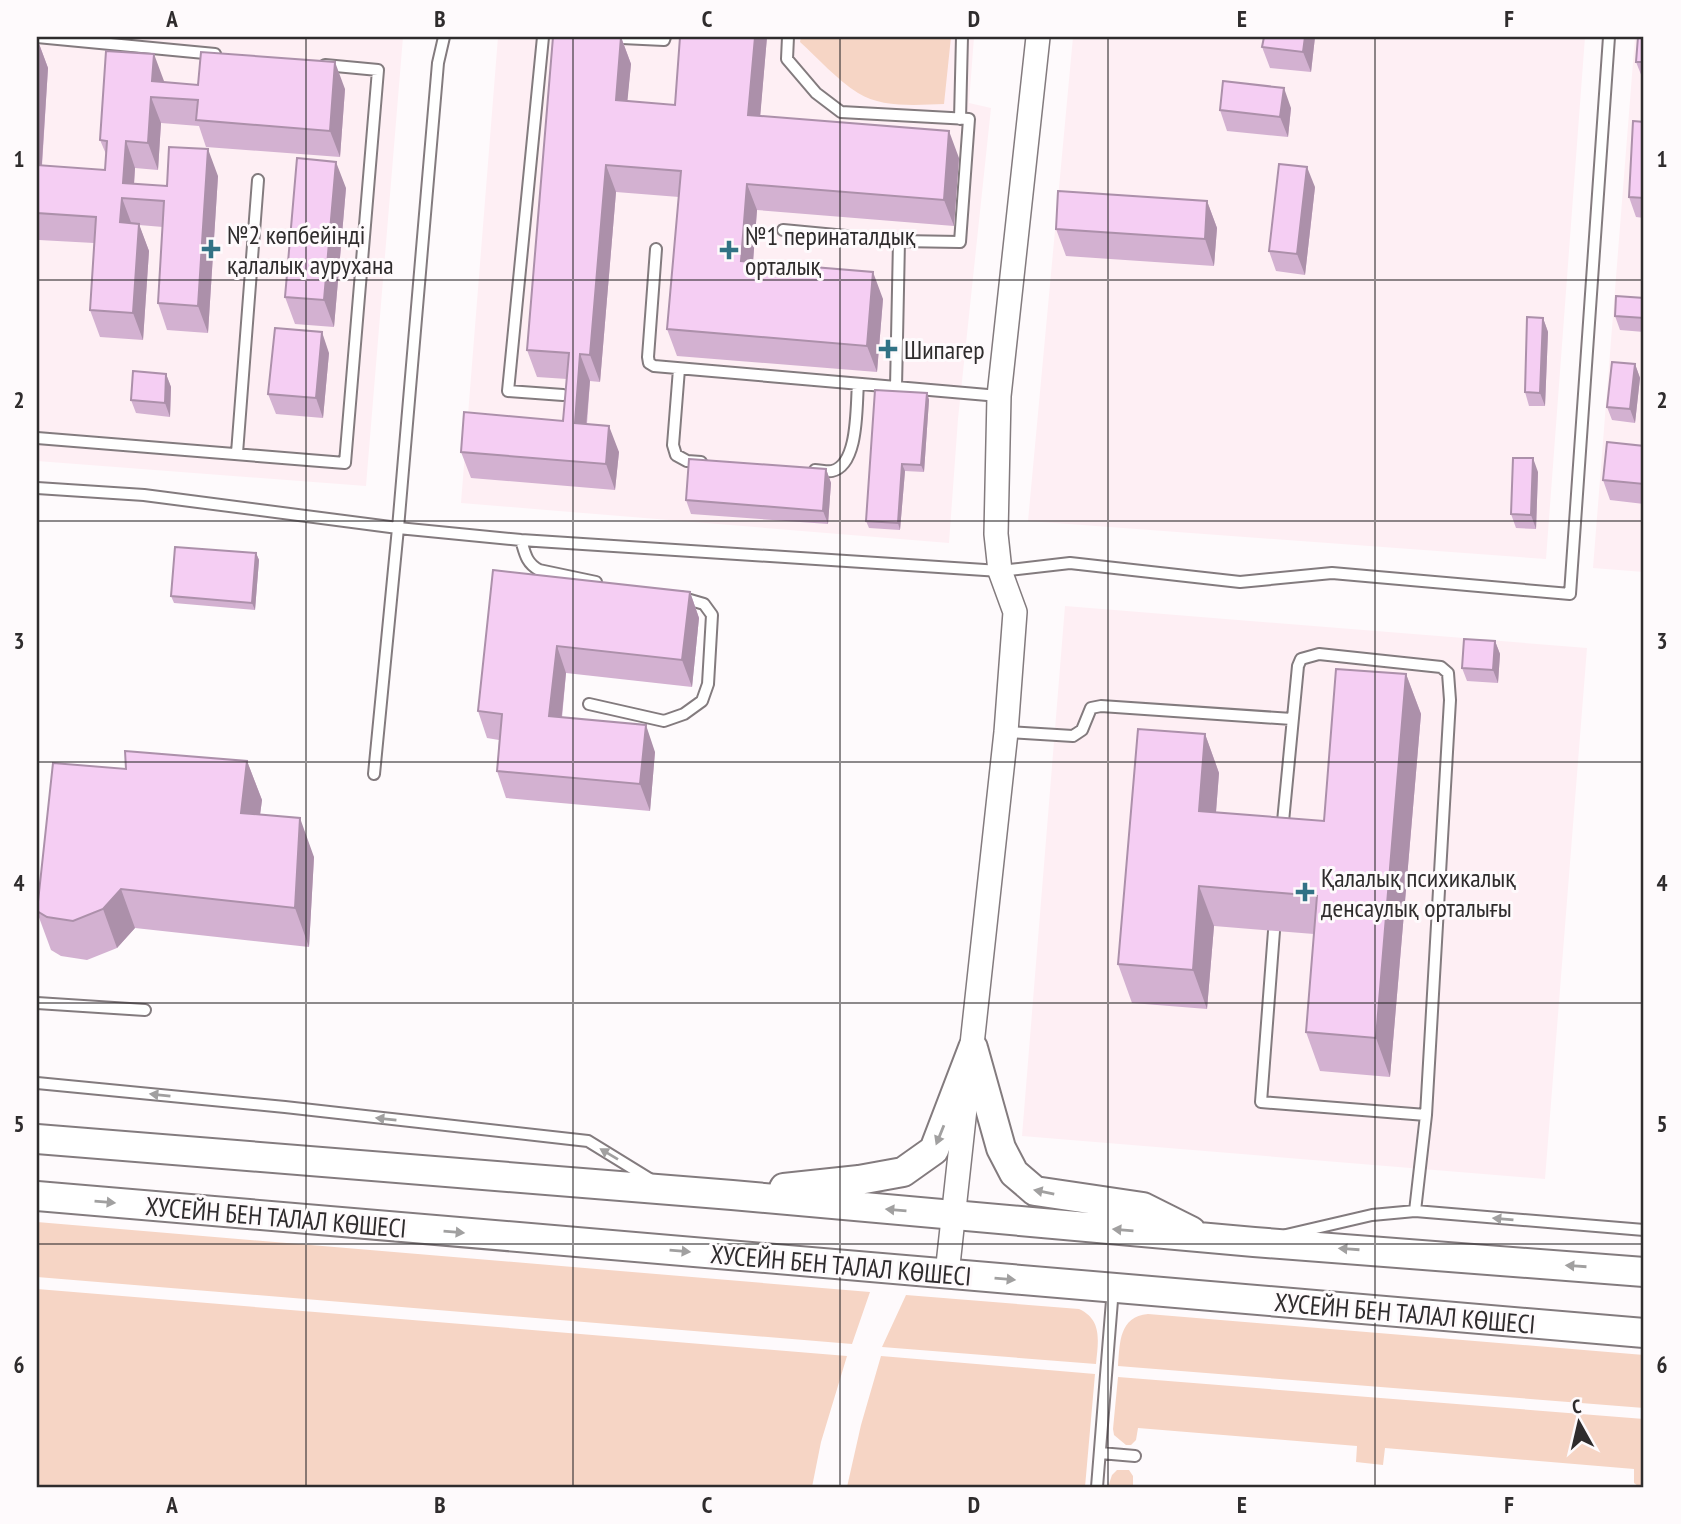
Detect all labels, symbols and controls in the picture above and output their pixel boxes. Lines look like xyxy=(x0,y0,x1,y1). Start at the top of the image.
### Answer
text: A xyxy=(165,4,178,33)
text: B xyxy=(434,4,446,33)
text: C xyxy=(702,4,713,33)
text: D xyxy=(968,4,980,33)
text: E xyxy=(1237,4,1247,33)
text: F xyxy=(1504,4,1514,33)
text: 1 xyxy=(14,144,25,173)
text: 1 xyxy=(1657,144,1668,173)
place label: №2 көпбейінді қалалық аурухана xyxy=(227,218,394,281)
place label: №1 перинаталдық орталық xyxy=(745,219,916,282)
marker: №2 көпбейінді қалалық аурухана xyxy=(201,239,221,259)
marker: №1 перинаталдық орталық xyxy=(719,240,739,260)
place label: Шипагер xyxy=(904,333,985,366)
marker: Шипагер xyxy=(878,339,898,359)
text: 2 xyxy=(14,385,25,414)
text: 2 xyxy=(1657,385,1668,414)
text: 3 xyxy=(14,626,25,655)
text: 3 xyxy=(1657,626,1668,655)
place label: Қалалық психикалық денсаулық орталығы xyxy=(1321,861,1516,924)
text: 4 xyxy=(14,868,25,897)
text: 4 xyxy=(1657,868,1668,897)
marker: Қалалық психикалық денсаулық орталығы xyxy=(1295,882,1315,902)
one-way arrow xyxy=(149,1089,171,1100)
text: 5 xyxy=(14,1109,25,1138)
text: 5 xyxy=(1657,1109,1668,1138)
one-way arrow xyxy=(375,1113,397,1124)
one-way arrow xyxy=(934,1125,946,1145)
one-way arrow xyxy=(600,1148,619,1161)
one-way arrow xyxy=(1033,1186,1055,1197)
street label: ХУСЕЙН БЕН ТАЛАЛ КӨШЕСІ xyxy=(144,1189,408,1245)
one-way arrow xyxy=(94,1197,116,1208)
one-way arrow xyxy=(885,1205,907,1216)
one-way arrow xyxy=(1492,1213,1514,1224)
one-way arrow xyxy=(1111,1224,1133,1235)
one-way arrow xyxy=(443,1227,465,1238)
street label: ХУСЕЙН БЕН ТАЛАЛ КӨШЕСІ xyxy=(709,1237,973,1293)
one-way arrow xyxy=(1338,1243,1360,1254)
one-way arrow xyxy=(669,1246,691,1257)
one-way arrow xyxy=(1565,1260,1587,1271)
one-way arrow xyxy=(994,1274,1016,1285)
street label: ХУСЕЙН БЕН ТАЛАЛ КӨШЕСІ xyxy=(1273,1285,1537,1341)
text: 6 xyxy=(14,1350,25,1379)
text: 6 xyxy=(1657,1350,1668,1379)
north arrow xyxy=(1544,1388,1614,1458)
text: С xyxy=(1571,1394,1583,1419)
text: A xyxy=(165,1490,178,1519)
text: B xyxy=(434,1490,446,1519)
text: C xyxy=(702,1490,713,1519)
text: D xyxy=(968,1490,980,1519)
text: E xyxy=(1237,1490,1247,1519)
text: F xyxy=(1504,1490,1514,1519)

